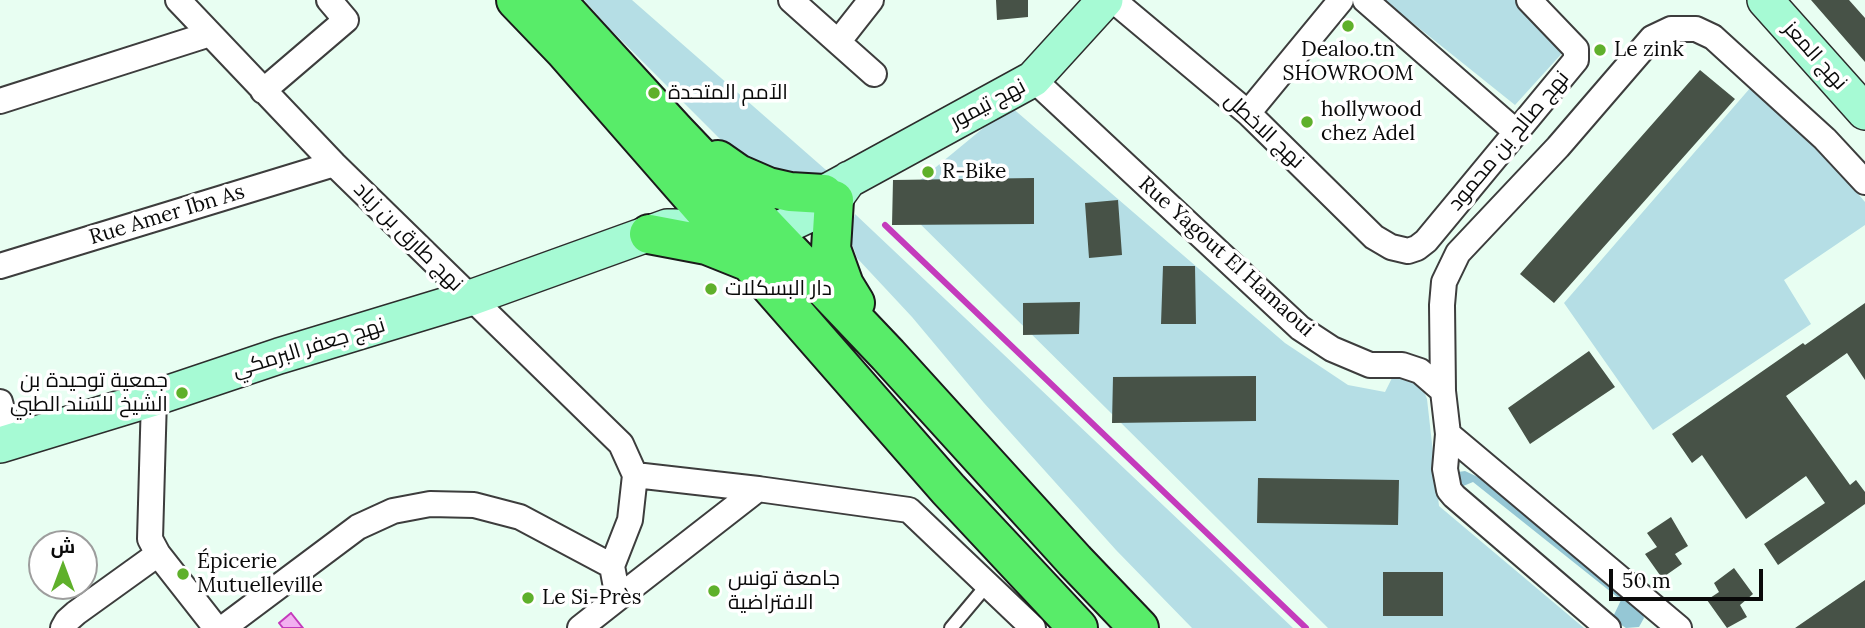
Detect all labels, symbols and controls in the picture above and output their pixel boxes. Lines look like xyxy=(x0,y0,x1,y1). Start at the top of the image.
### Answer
street label: نهج المعز xyxy=(1778,17,1852,95)
marker: Dealoo.tn SHOWROOM xyxy=(1340,18,1356,34)
place label: Dealoo.tn SHOWROOM xyxy=(1282,37,1414,87)
place label: Le zink xyxy=(1614,37,1684,63)
marker: Le zink xyxy=(1592,42,1608,58)
street label: نهج صالح بن محمود xyxy=(1443,66,1575,216)
street label: نهج تيمور xyxy=(946,74,1030,134)
place label: الآمم المتحدة xyxy=(668,80,788,106)
marker: الآمم المتحدة xyxy=(646,85,662,101)
street label: نهج الاخطل xyxy=(1219,88,1309,174)
place label: hollywood chez Adel xyxy=(1321,97,1422,147)
marker: hollywood chez Adel xyxy=(1299,114,1315,130)
place label: R-Bike xyxy=(942,159,1006,185)
marker: R-Bike xyxy=(920,164,936,180)
street label: Rue Yagout El Hamaoui xyxy=(1133,172,1319,342)
street label: نهج طارق بن زياد xyxy=(348,177,468,297)
street label: Rue Amer Ibn As xyxy=(86,179,248,251)
place label: دار البسكلات xyxy=(725,276,832,302)
marker: دار البسكلات xyxy=(703,281,719,297)
street label: نهج جعفر البرمكي xyxy=(230,313,388,383)
place label: جمعية توحيدة بن الشيخ للسند الطبي xyxy=(10,368,168,418)
marker: جمعية توحيدة بن الشيخ للسند الطبي xyxy=(174,385,190,401)
north arrow xyxy=(28,530,98,600)
text: ش xyxy=(51,534,75,558)
place label: Épicerie Mutuelleville xyxy=(197,549,323,599)
scale bar xyxy=(1613,554,1767,598)
marker: Épicerie Mutuelleville xyxy=(175,566,191,582)
place label: جامعة تونس الافتراضية xyxy=(728,566,840,616)
text: 50 m xyxy=(1622,567,1671,594)
marker: جامعة تونس الافتراضية xyxy=(706,583,722,599)
place label: Le Si-Près xyxy=(542,585,641,611)
marker: Le Si-Près xyxy=(520,590,536,606)

